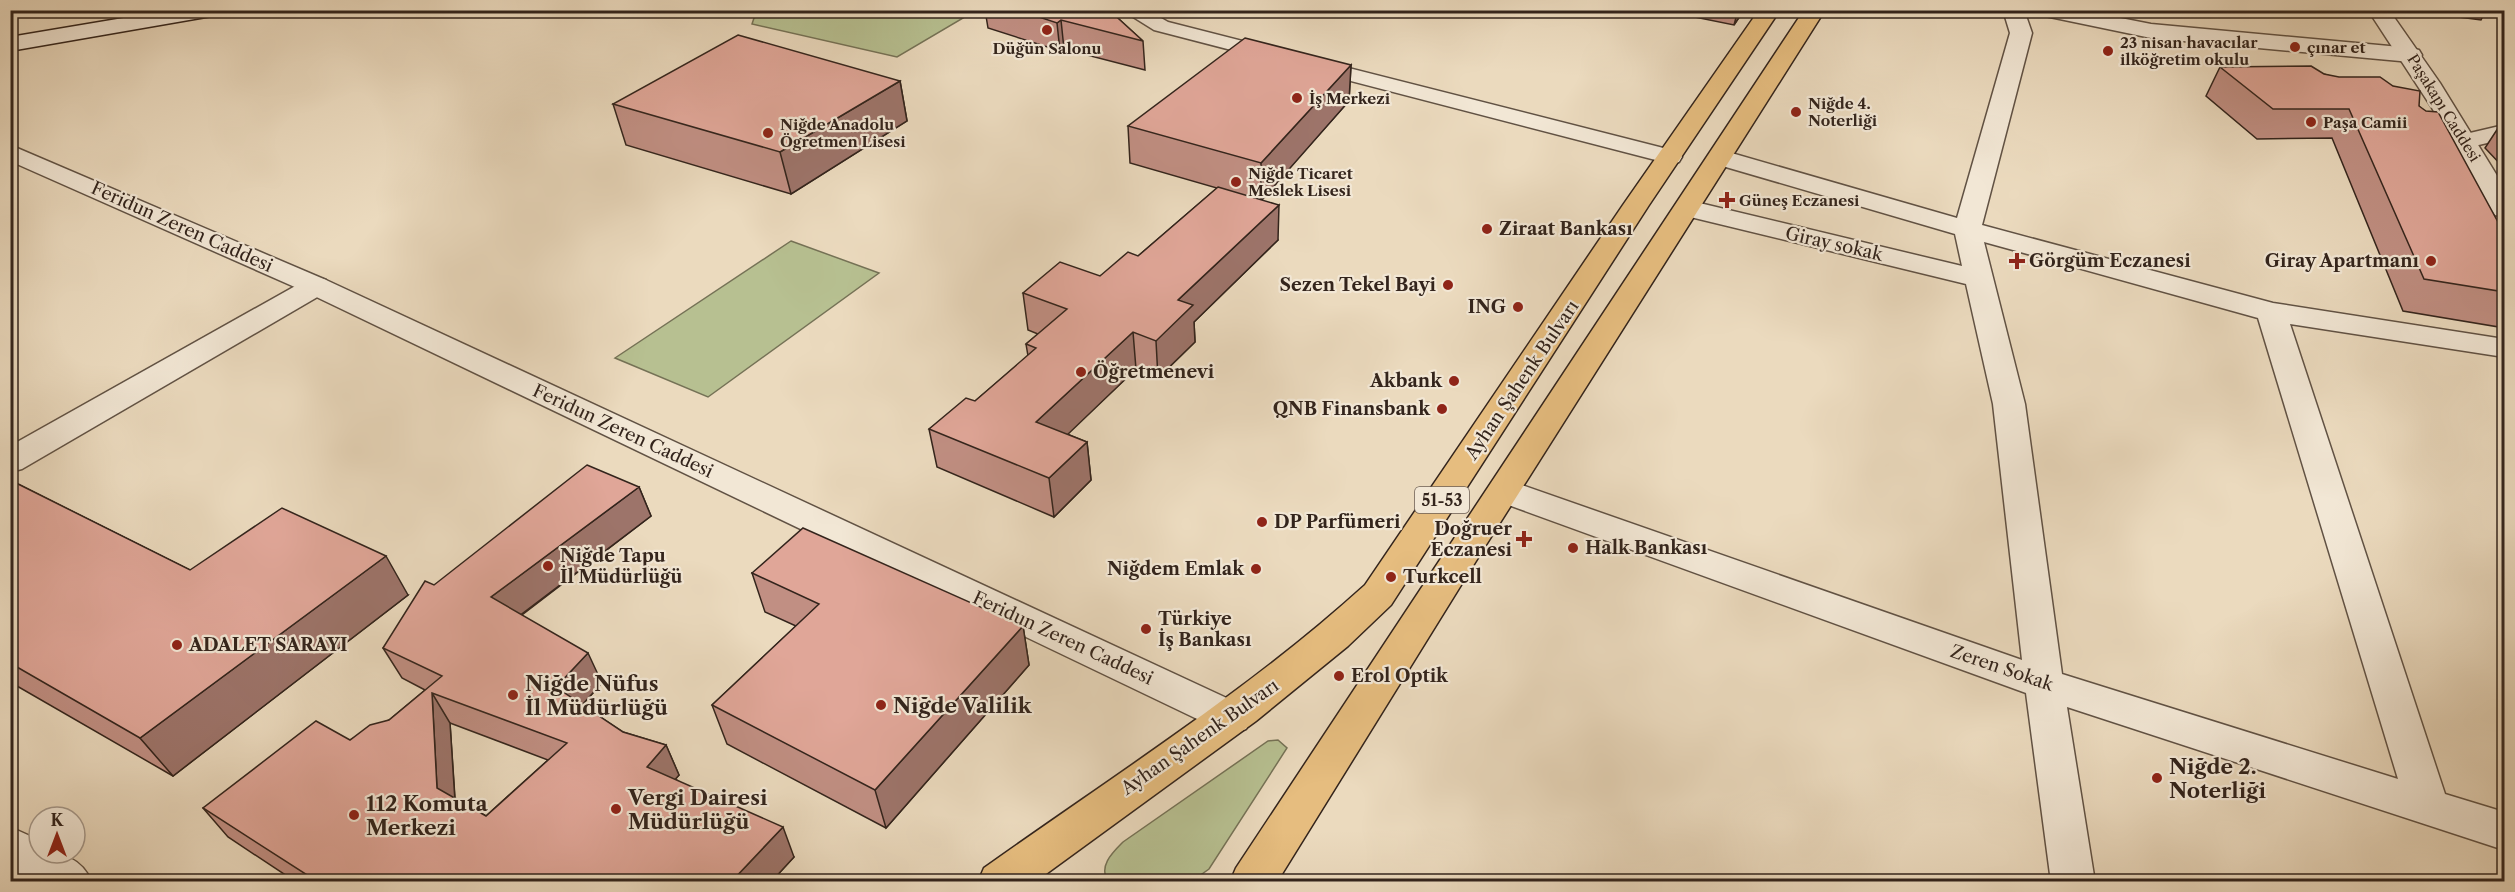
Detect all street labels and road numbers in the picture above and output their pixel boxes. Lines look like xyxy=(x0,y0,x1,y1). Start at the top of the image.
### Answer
street label: Paşakapı Caddesi xyxy=(2403,51,2485,166)
street label: Feridun Zeren Caddesi xyxy=(88,177,277,277)
street label: Giray sokak xyxy=(1783,222,1887,266)
street label: Ayhan Şahenk Bulvarı xyxy=(1460,296,1584,465)
street label: Feridun Zeren Caddesi xyxy=(529,379,717,483)
road number: 51-53 xyxy=(1415,487,1469,513)
street label: Feridun Zeren Caddesi xyxy=(969,586,1157,690)
street label: Zeren Sokak xyxy=(1948,640,2058,696)
street label: Ayhan Şahenk Bulvarı xyxy=(1116,674,1283,800)

